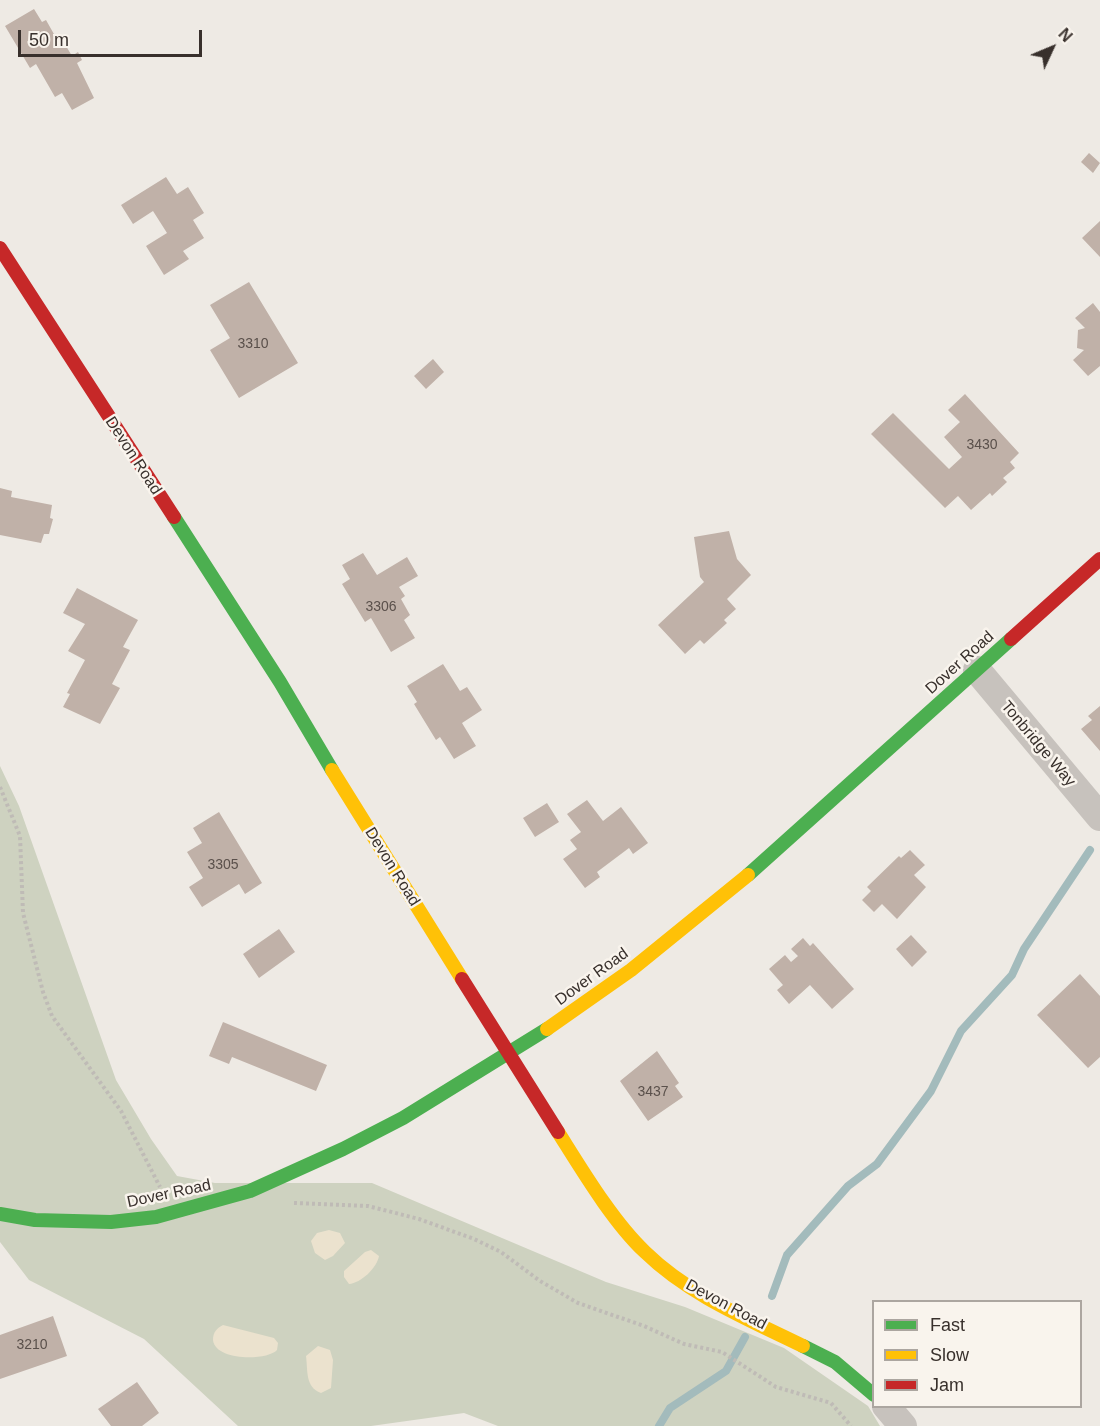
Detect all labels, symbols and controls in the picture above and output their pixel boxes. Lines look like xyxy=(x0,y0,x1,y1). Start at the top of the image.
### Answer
scale bar xyxy=(21,18,206,56)
north arrow xyxy=(1022,18,1082,78)
text: N xyxy=(1055,25,1075,45)
text: 50 m xyxy=(29,30,69,50)
house number: 3310 xyxy=(237,336,269,352)
street label: Devon Road xyxy=(101,413,165,499)
house number: 3430 xyxy=(966,437,998,453)
house number: 3306 xyxy=(365,599,397,615)
street label: Dover Road xyxy=(922,627,998,699)
street label: Tonbridge Way xyxy=(997,697,1079,791)
street label: Devon Road xyxy=(360,824,424,910)
house number: 3305 xyxy=(207,857,239,873)
street label: Dover Road xyxy=(552,944,632,1010)
house number: 3437 xyxy=(637,1084,669,1100)
street label: Dover Road xyxy=(125,1176,213,1212)
street label: Devon Road xyxy=(682,1276,770,1334)
legend xyxy=(872,1300,1082,1408)
text: Fast xyxy=(930,1315,965,1335)
house number: 3210 xyxy=(16,1337,48,1353)
text: Slow xyxy=(930,1345,969,1365)
text: Jam xyxy=(930,1375,964,1395)

